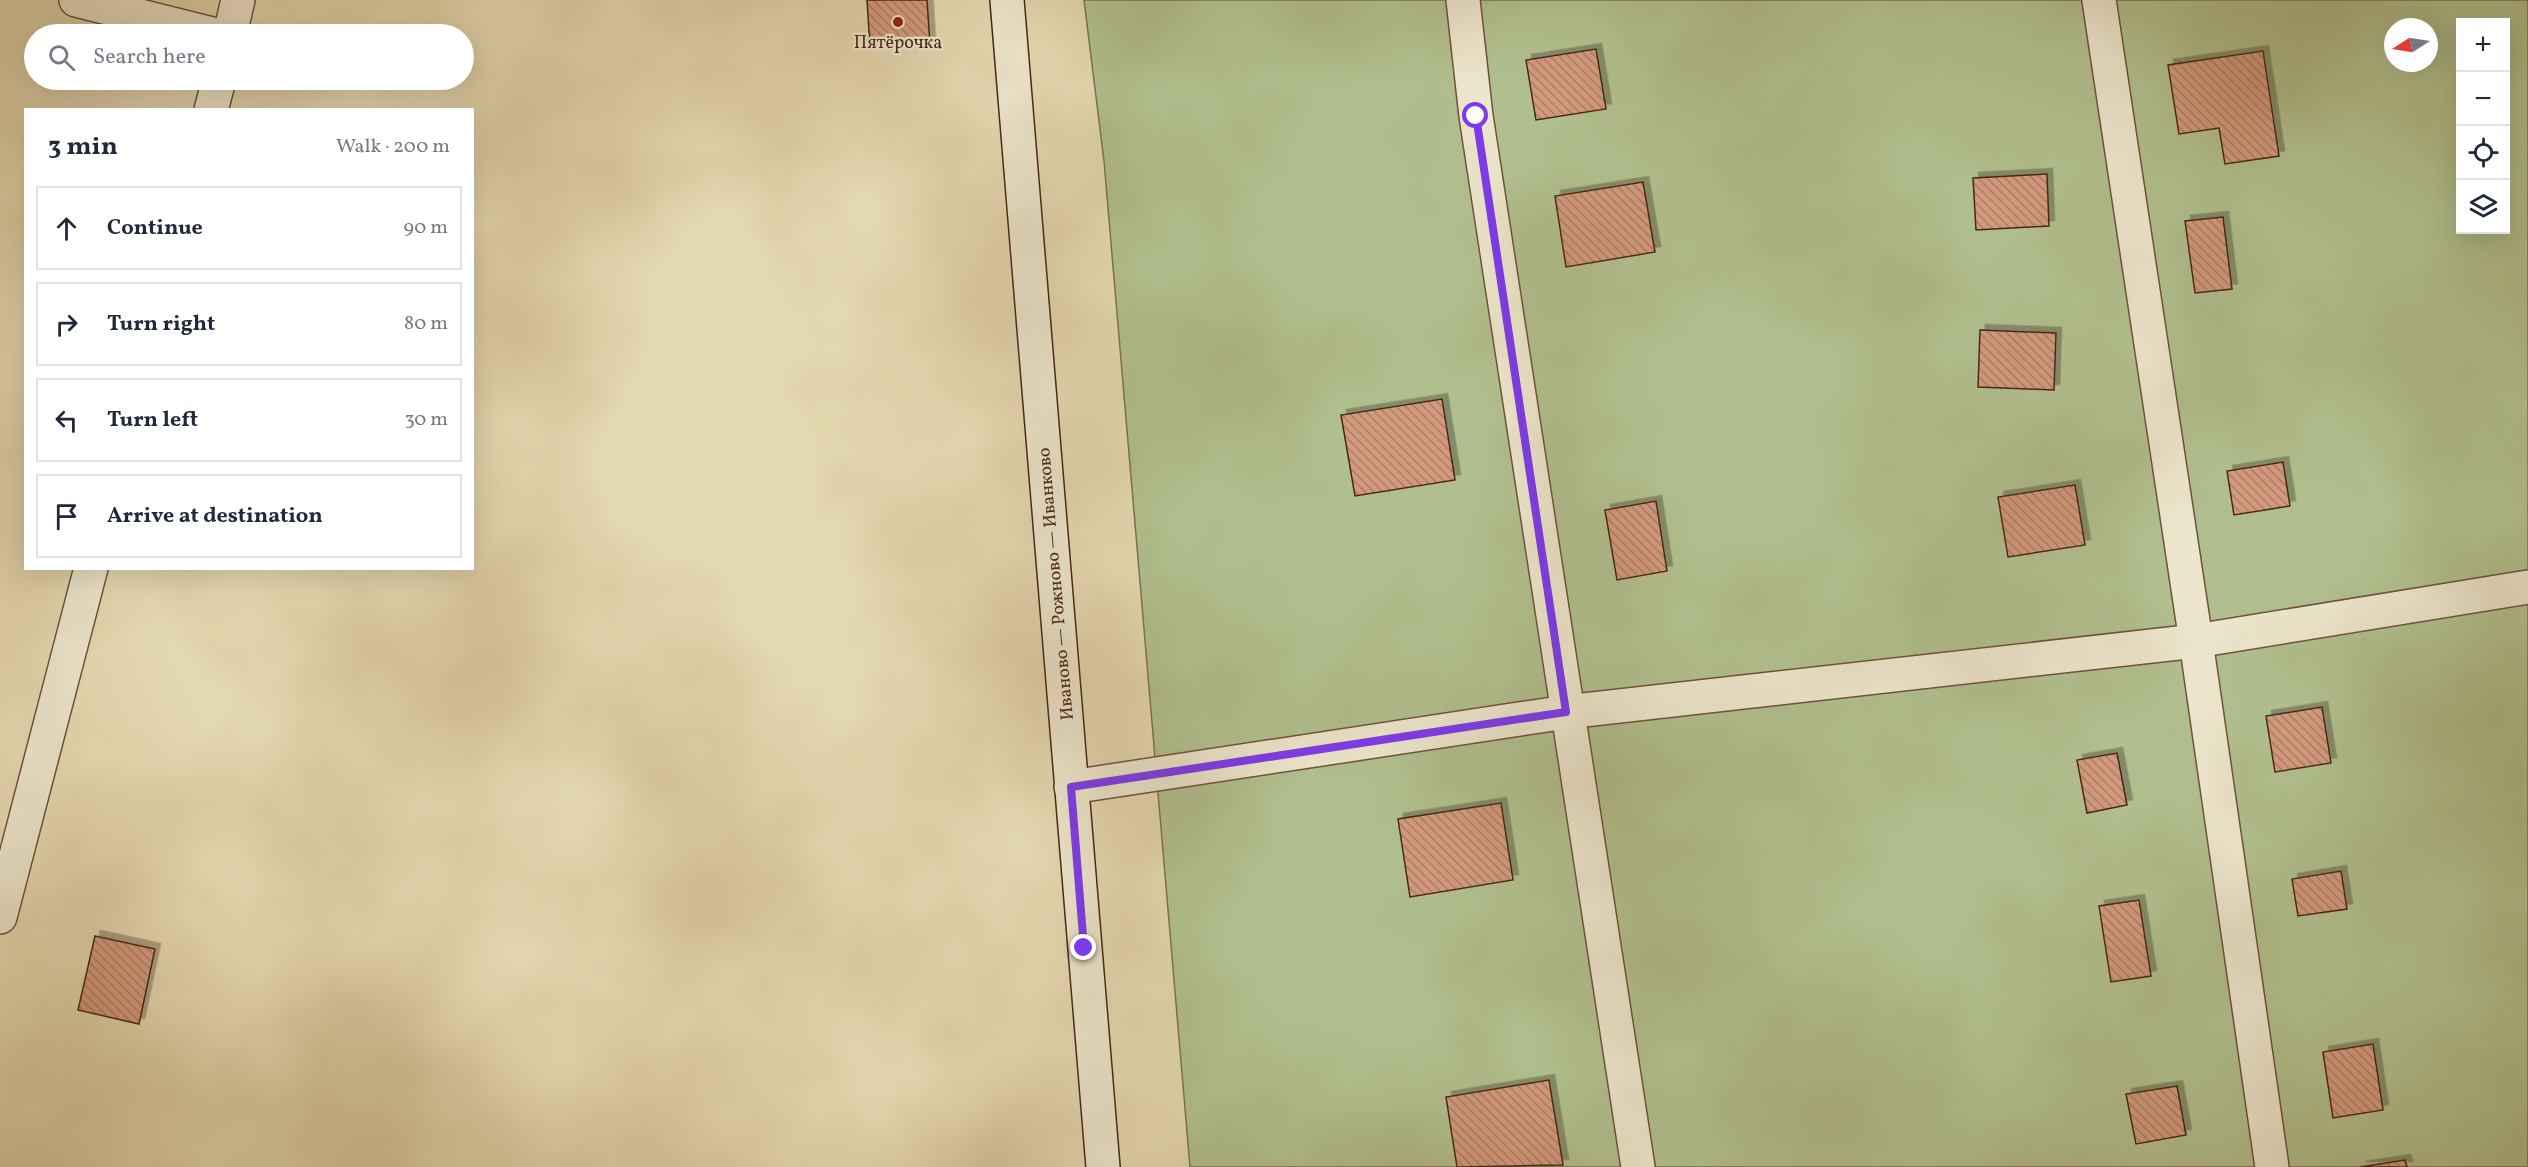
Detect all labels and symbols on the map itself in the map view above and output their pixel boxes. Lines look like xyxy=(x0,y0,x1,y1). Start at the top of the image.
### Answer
marker: Пятёрочка xyxy=(891,15,905,29)
north arrow xyxy=(2384,18,2438,72)
place label: Пятёрочка xyxy=(854,31,942,56)
route start xyxy=(1462,102,1488,128)
street label: Иваново — Рожново — Иванково xyxy=(1032,446,1081,721)
route end xyxy=(1070,934,1096,960)

